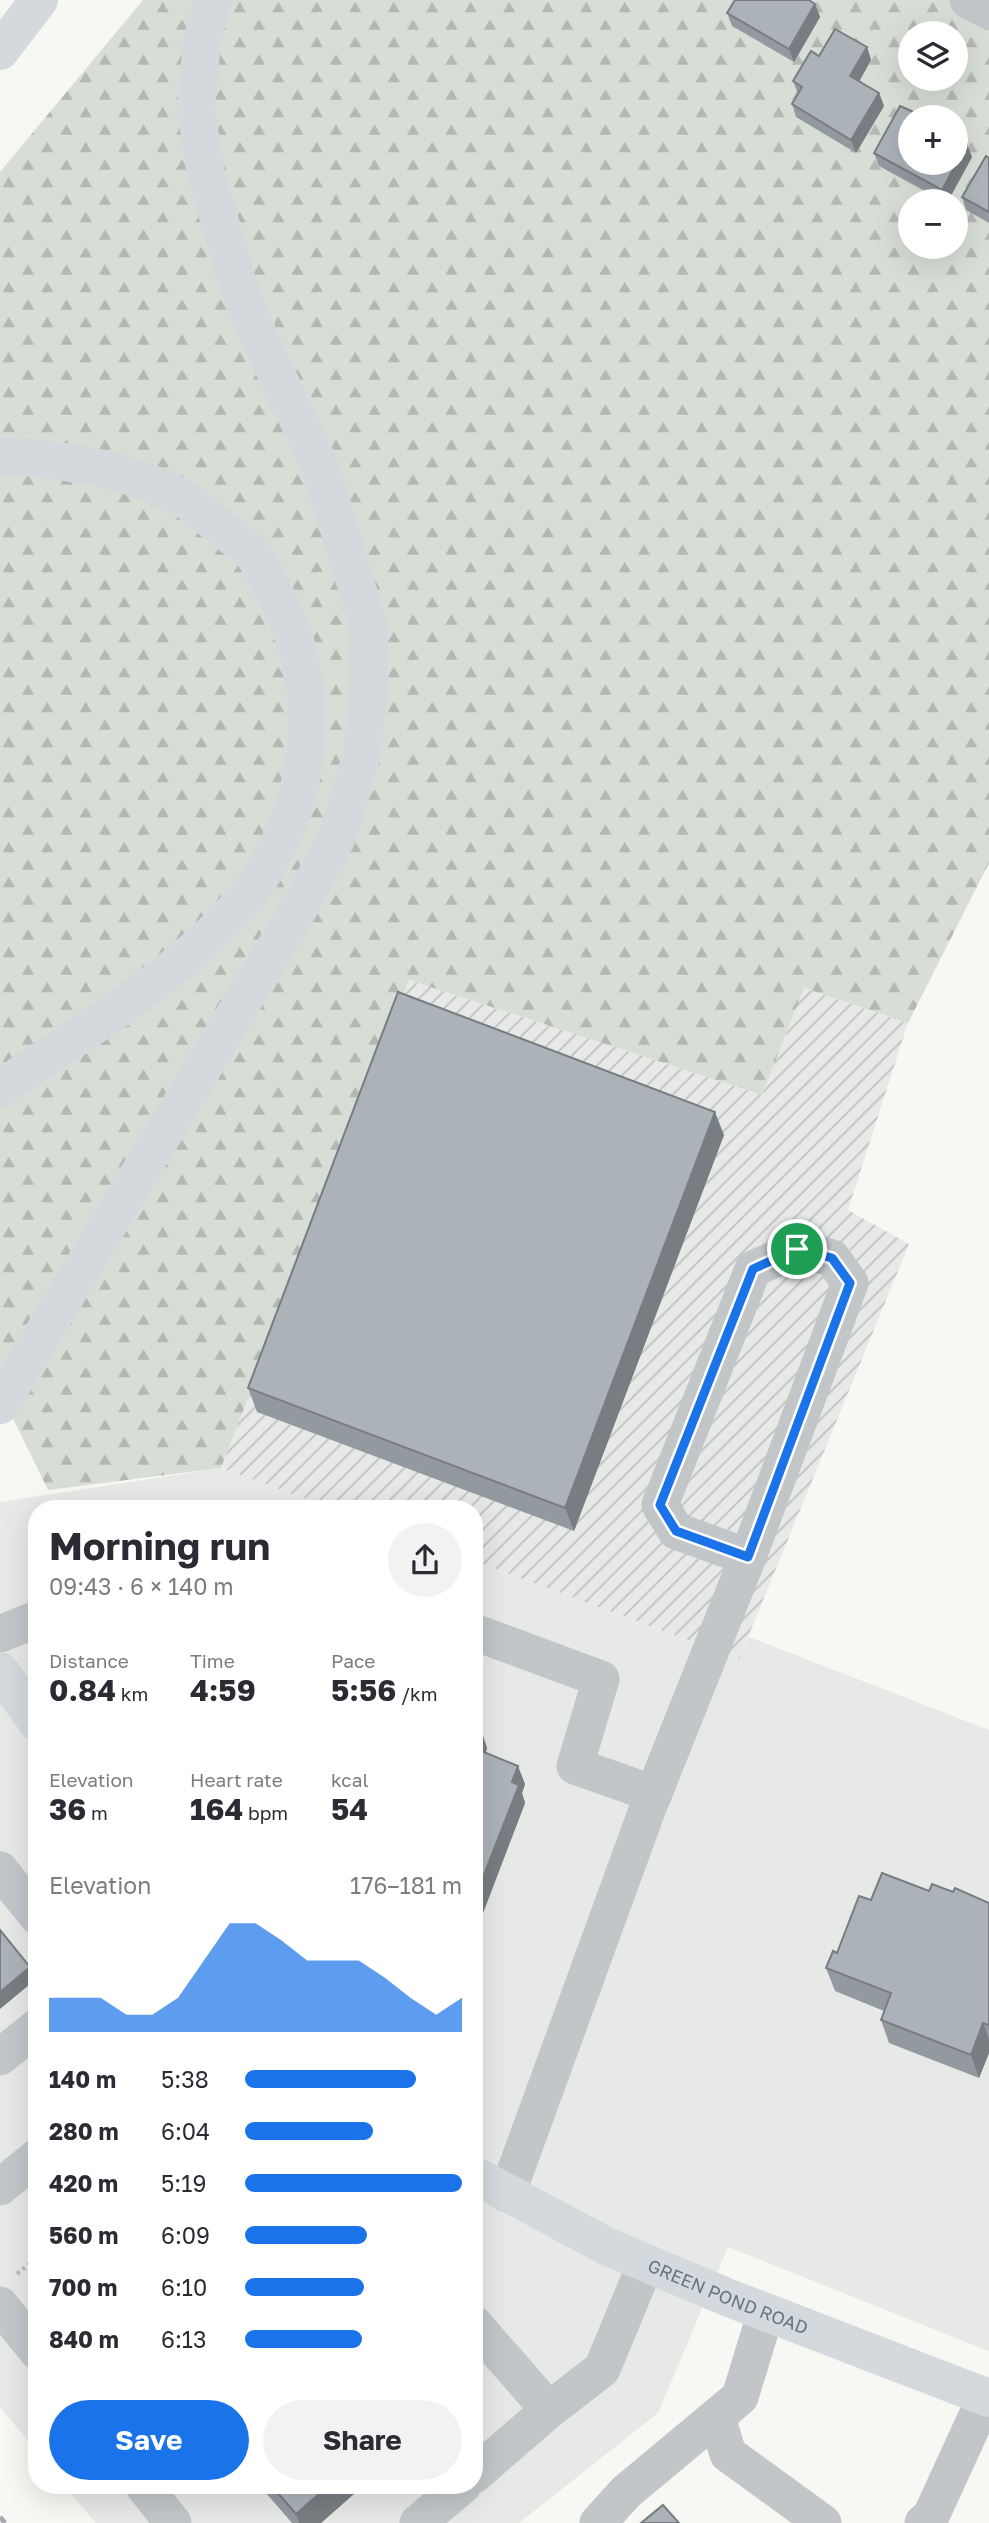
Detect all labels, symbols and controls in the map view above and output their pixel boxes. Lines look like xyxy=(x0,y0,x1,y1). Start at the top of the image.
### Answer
map controls xyxy=(898,21,968,259)
button: layers xyxy=(898,21,968,91)
button: + xyxy=(898,105,968,175)
button: − xyxy=(898,189,968,259)
pin xyxy=(767,1219,827,1279)
icon: arrive xyxy=(778,1230,816,1268)
text: Morning run xyxy=(49,1523,270,1568)
button: share xyxy=(388,1523,462,1597)
text: 09:43 · 6 × 140 m xyxy=(49,1572,234,1600)
text: Distance xyxy=(49,1649,129,1672)
text: Time xyxy=(190,1649,235,1672)
text: Pace xyxy=(331,1649,375,1672)
text: 0.84 xyxy=(49,1672,116,1708)
text: 4:59 xyxy=(190,1672,256,1708)
text: 5:56 xyxy=(331,1672,396,1708)
text: km xyxy=(116,1682,148,1705)
text: /km xyxy=(396,1682,438,1705)
text: Elevation xyxy=(49,1768,134,1791)
text: Heart rate xyxy=(190,1768,283,1791)
text: kcal xyxy=(331,1768,369,1791)
text: 36 xyxy=(49,1791,86,1827)
text: 164 xyxy=(190,1791,243,1827)
text: 54 xyxy=(331,1791,368,1827)
text: m xyxy=(86,1801,108,1824)
text: bpm xyxy=(243,1801,288,1824)
text: Elevation xyxy=(49,1871,151,1899)
text: 176–181 m xyxy=(350,1871,462,1899)
text: 140 m xyxy=(49,2065,116,2093)
text: 5:38 xyxy=(161,2065,209,2093)
text: 280 m xyxy=(49,2117,119,2145)
text: 6:04 xyxy=(161,2117,210,2145)
text: 420 m xyxy=(49,2169,118,2197)
text: 5:19 xyxy=(161,2169,206,2197)
text: 560 m xyxy=(49,2221,118,2249)
text: 6:09 xyxy=(161,2221,210,2249)
street label: GREEN POND ROAD xyxy=(645,2254,811,2338)
text: 700 m xyxy=(49,2273,117,2301)
text: 6:10 xyxy=(161,2273,207,2301)
text: 840 m xyxy=(49,2325,119,2353)
text: 6:13 xyxy=(161,2325,206,2353)
button: Save xyxy=(49,2400,249,2480)
button: Share xyxy=(263,2400,462,2480)

